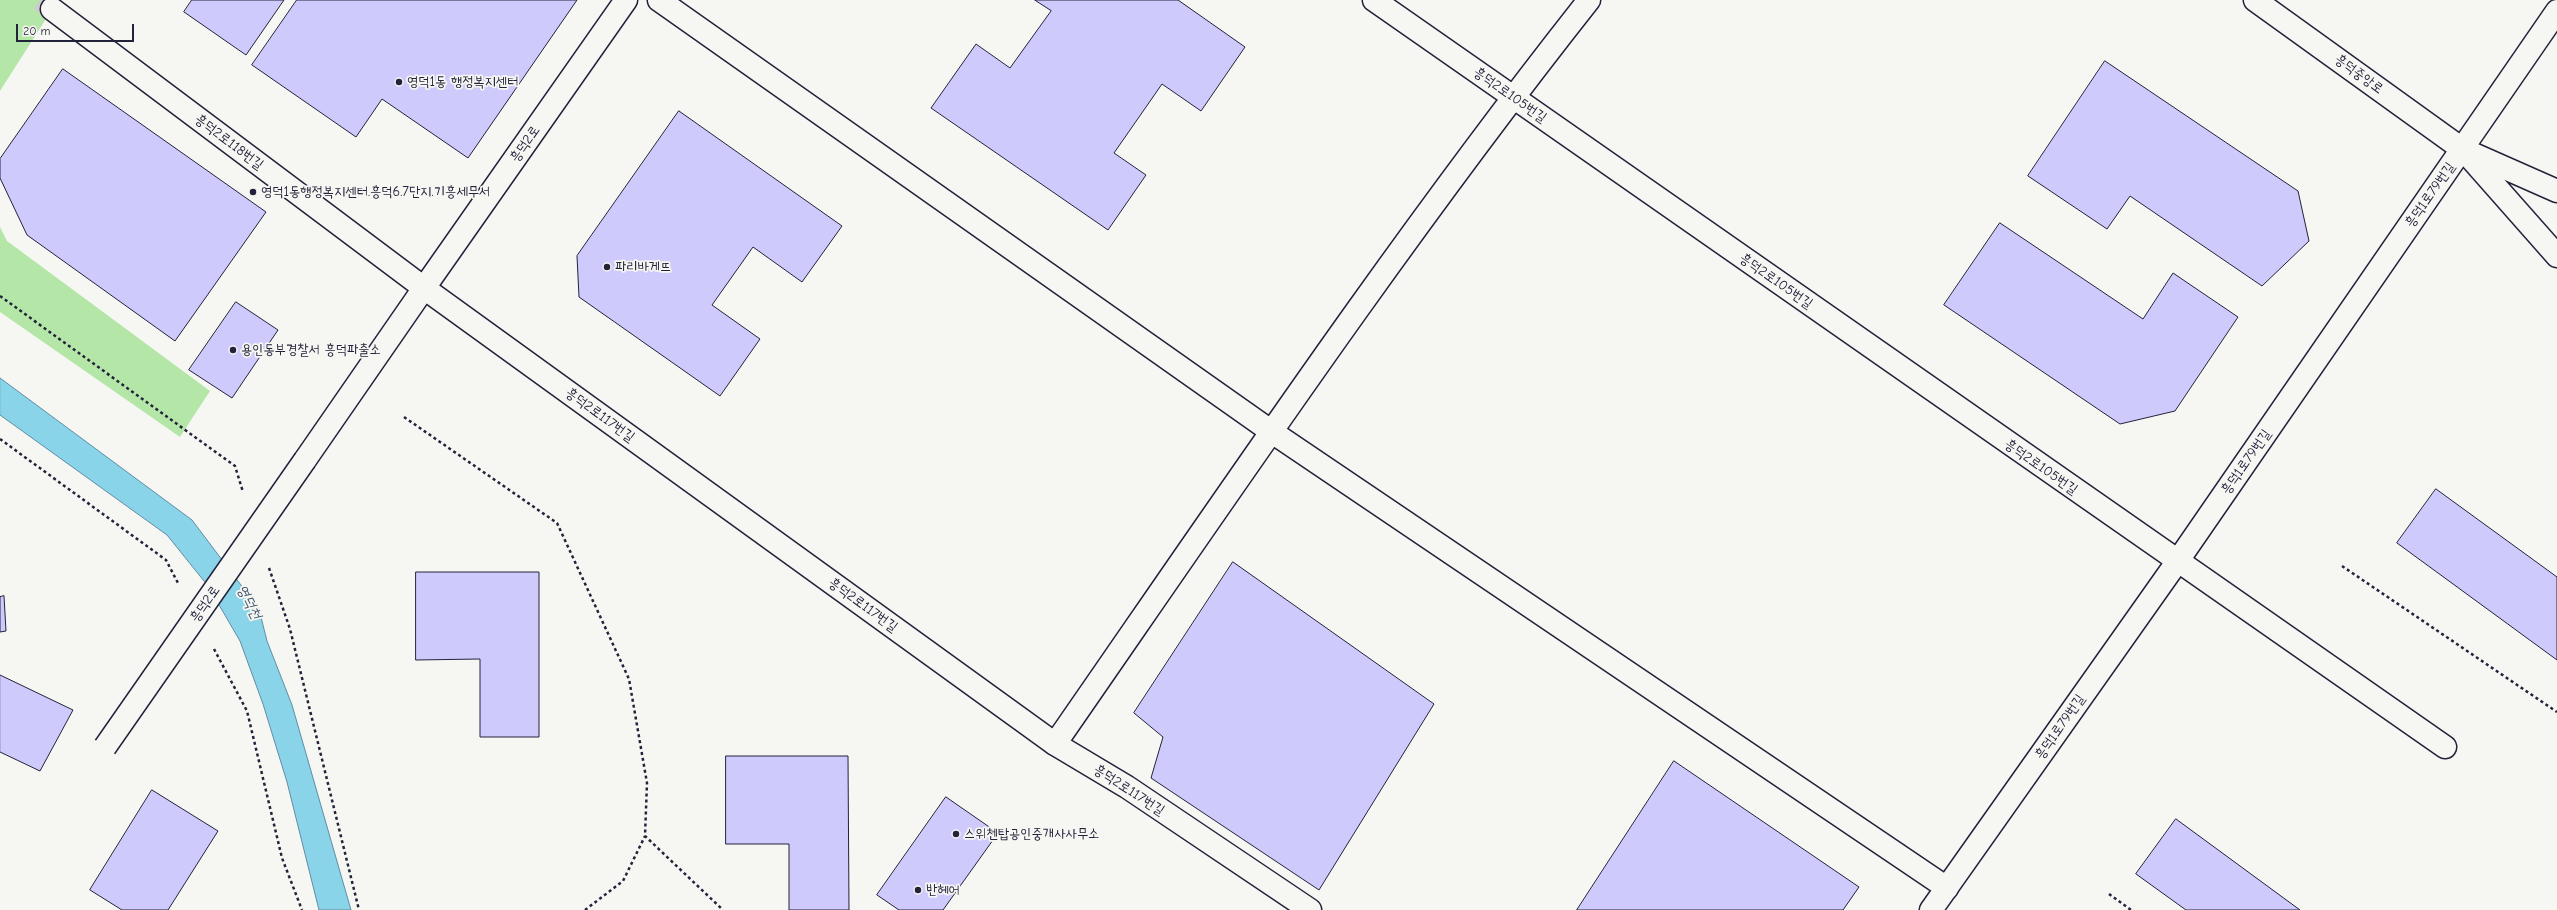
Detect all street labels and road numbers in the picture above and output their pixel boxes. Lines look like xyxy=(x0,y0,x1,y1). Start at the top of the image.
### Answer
street label: 흥덕중앙로 xyxy=(2331,51,2387,97)
street label: 흥덕2로105번길 xyxy=(1470,64,1550,126)
street label: 흥덕2로118번길 xyxy=(191,111,267,173)
street label: 흥덕2로 xyxy=(506,122,544,166)
street label: 흥덕1로79번길 xyxy=(2401,159,2459,231)
street label: 흥덕2로105번길 xyxy=(1736,250,1816,312)
street label: 흥덕2로117번길 xyxy=(562,384,638,446)
street label: 흥덕1로79번길 xyxy=(2217,426,2275,498)
street label: 흥덕2로105번길 xyxy=(2001,436,2081,498)
street label: 흥덕2로117번길 xyxy=(825,574,901,636)
street label: 흥덕2로 xyxy=(186,582,224,626)
street label: 흥덕1로79번길 xyxy=(2031,691,2089,763)
street label: 흥덕2로117번길 xyxy=(1090,761,1168,819)

